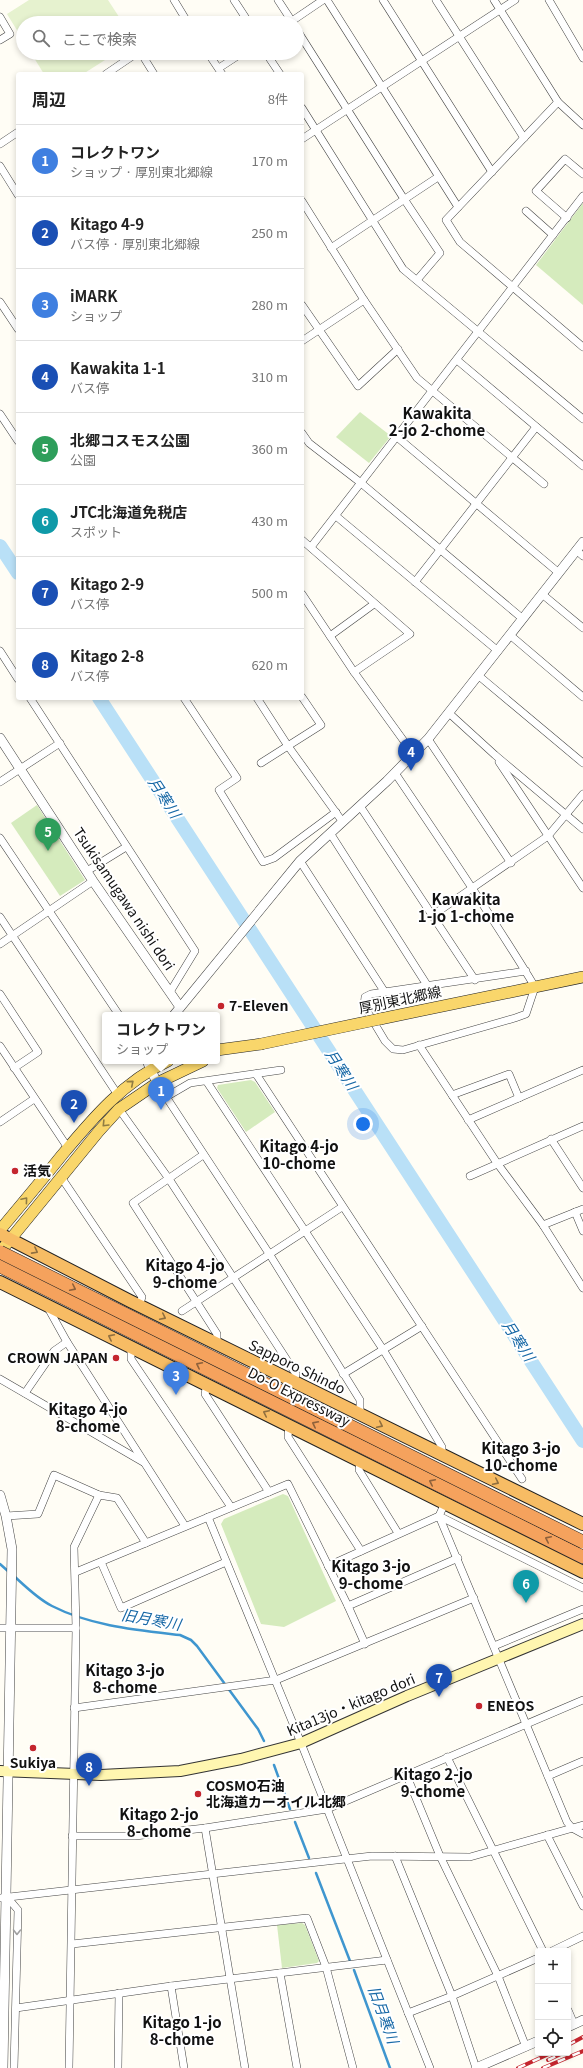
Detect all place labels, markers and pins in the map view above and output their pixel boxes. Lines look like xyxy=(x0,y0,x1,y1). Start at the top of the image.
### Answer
pin: 4 xyxy=(398,738,424,771)
pin: 5 xyxy=(35,818,61,851)
place label: 7-Eleven xyxy=(229,995,288,1015)
marker: 7-Eleven xyxy=(216,1001,226,1011)
pin: 1 xyxy=(148,1077,174,1110)
pin: 2 xyxy=(61,1090,87,1123)
place label: 活気 xyxy=(23,1160,51,1180)
marker: 活気 xyxy=(10,1166,20,1176)
place label: CROWN JAPAN xyxy=(7,1347,108,1367)
marker: CROWN JAPAN xyxy=(111,1353,121,1363)
pin: 3 xyxy=(163,1362,189,1395)
pin: 6 xyxy=(513,1570,539,1603)
pin: 7 xyxy=(426,1664,452,1697)
place label: ENEOS xyxy=(487,1695,534,1715)
marker: ENEOS xyxy=(474,1701,484,1711)
marker: Sukiya xyxy=(28,1743,38,1753)
place label: Sukiya xyxy=(10,1752,56,1772)
pin: 8 xyxy=(76,1753,102,1786)
place label: COSMO石油 北海道カーオイル北郷 xyxy=(206,1775,346,1811)
marker: COSMO石油 北海道カーオイル北郷 xyxy=(193,1789,203,1799)

